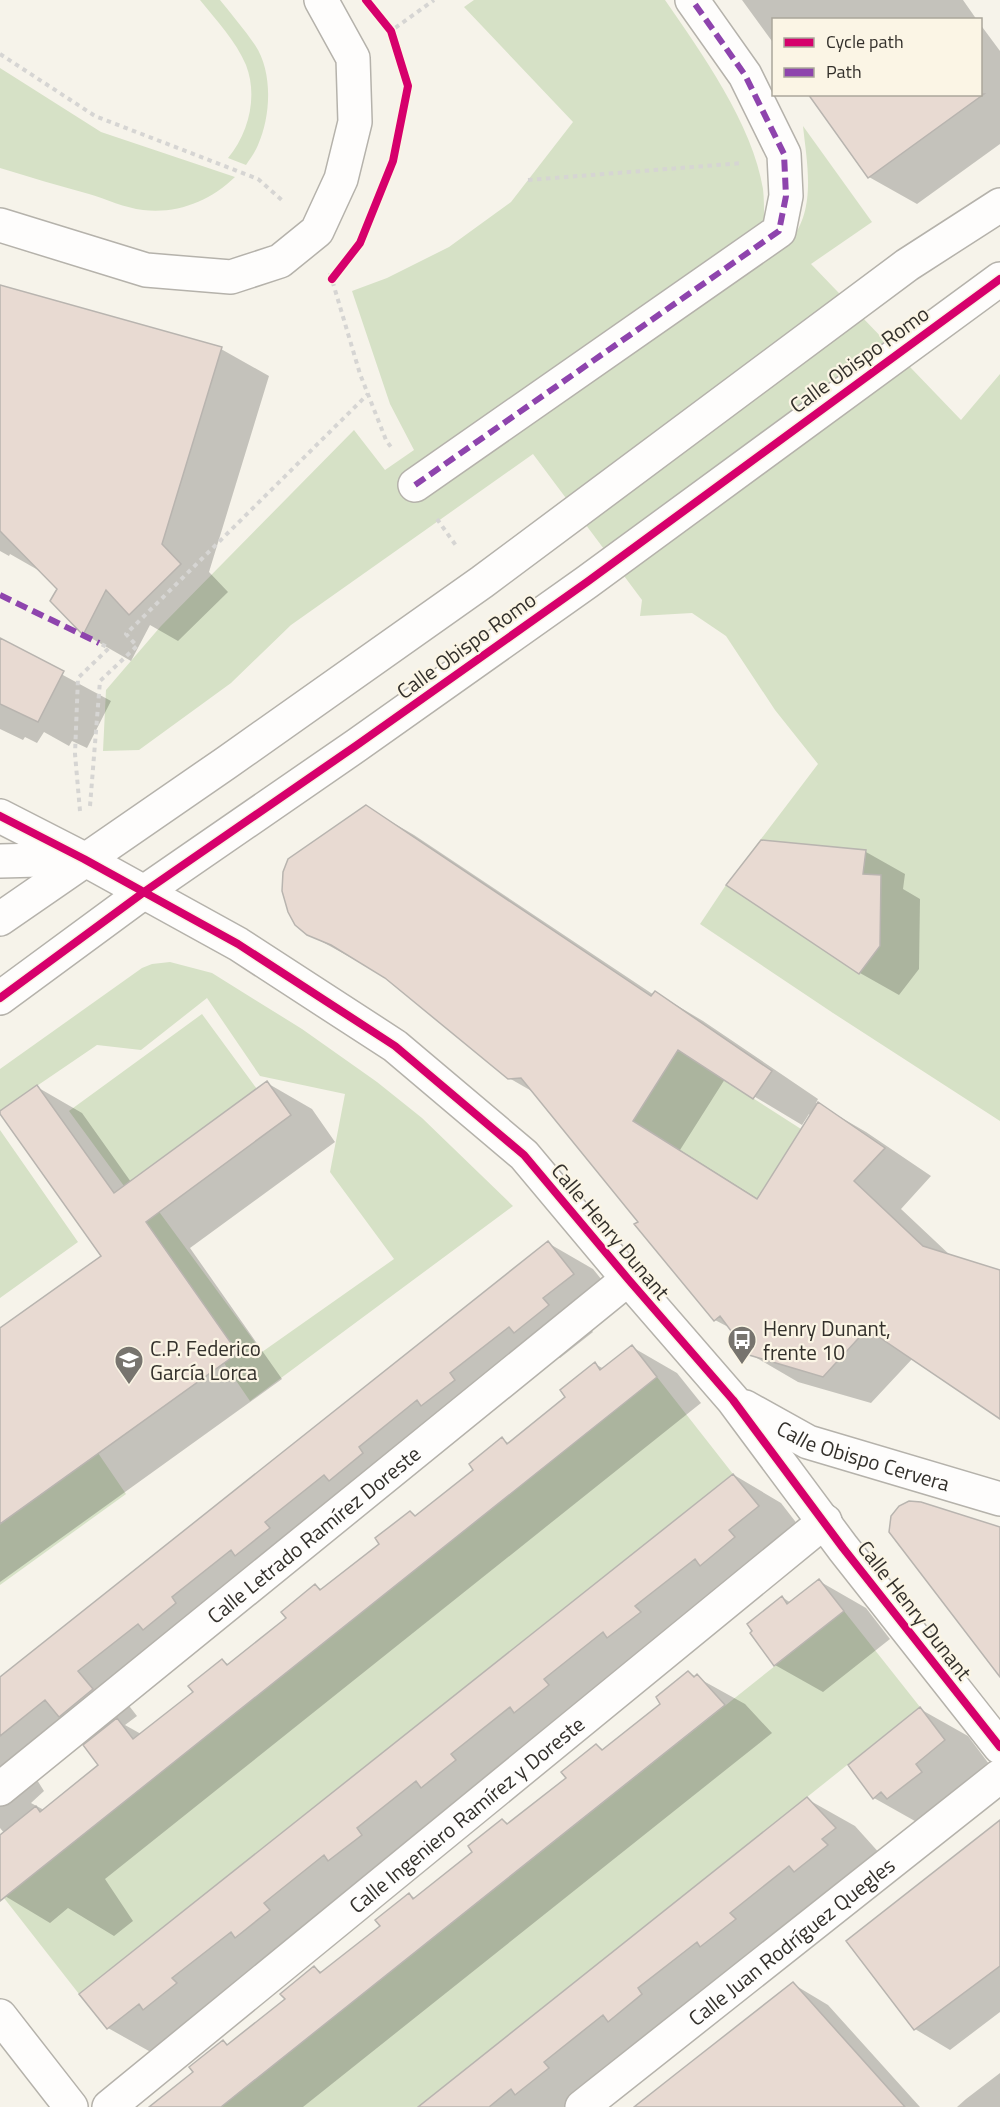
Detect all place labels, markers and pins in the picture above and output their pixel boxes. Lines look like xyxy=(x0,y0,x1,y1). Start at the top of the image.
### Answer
place label: Henry Dunant, frente 10 xyxy=(763,1312,891,1368)
bus stop icon: Henry Dunant, frente 10 xyxy=(726,1324,758,1366)
place label: C.P. Federico García Lorca xyxy=(150,1332,261,1388)
school or university icon: C.P. Federico García Lorca xyxy=(113,1344,145,1386)

